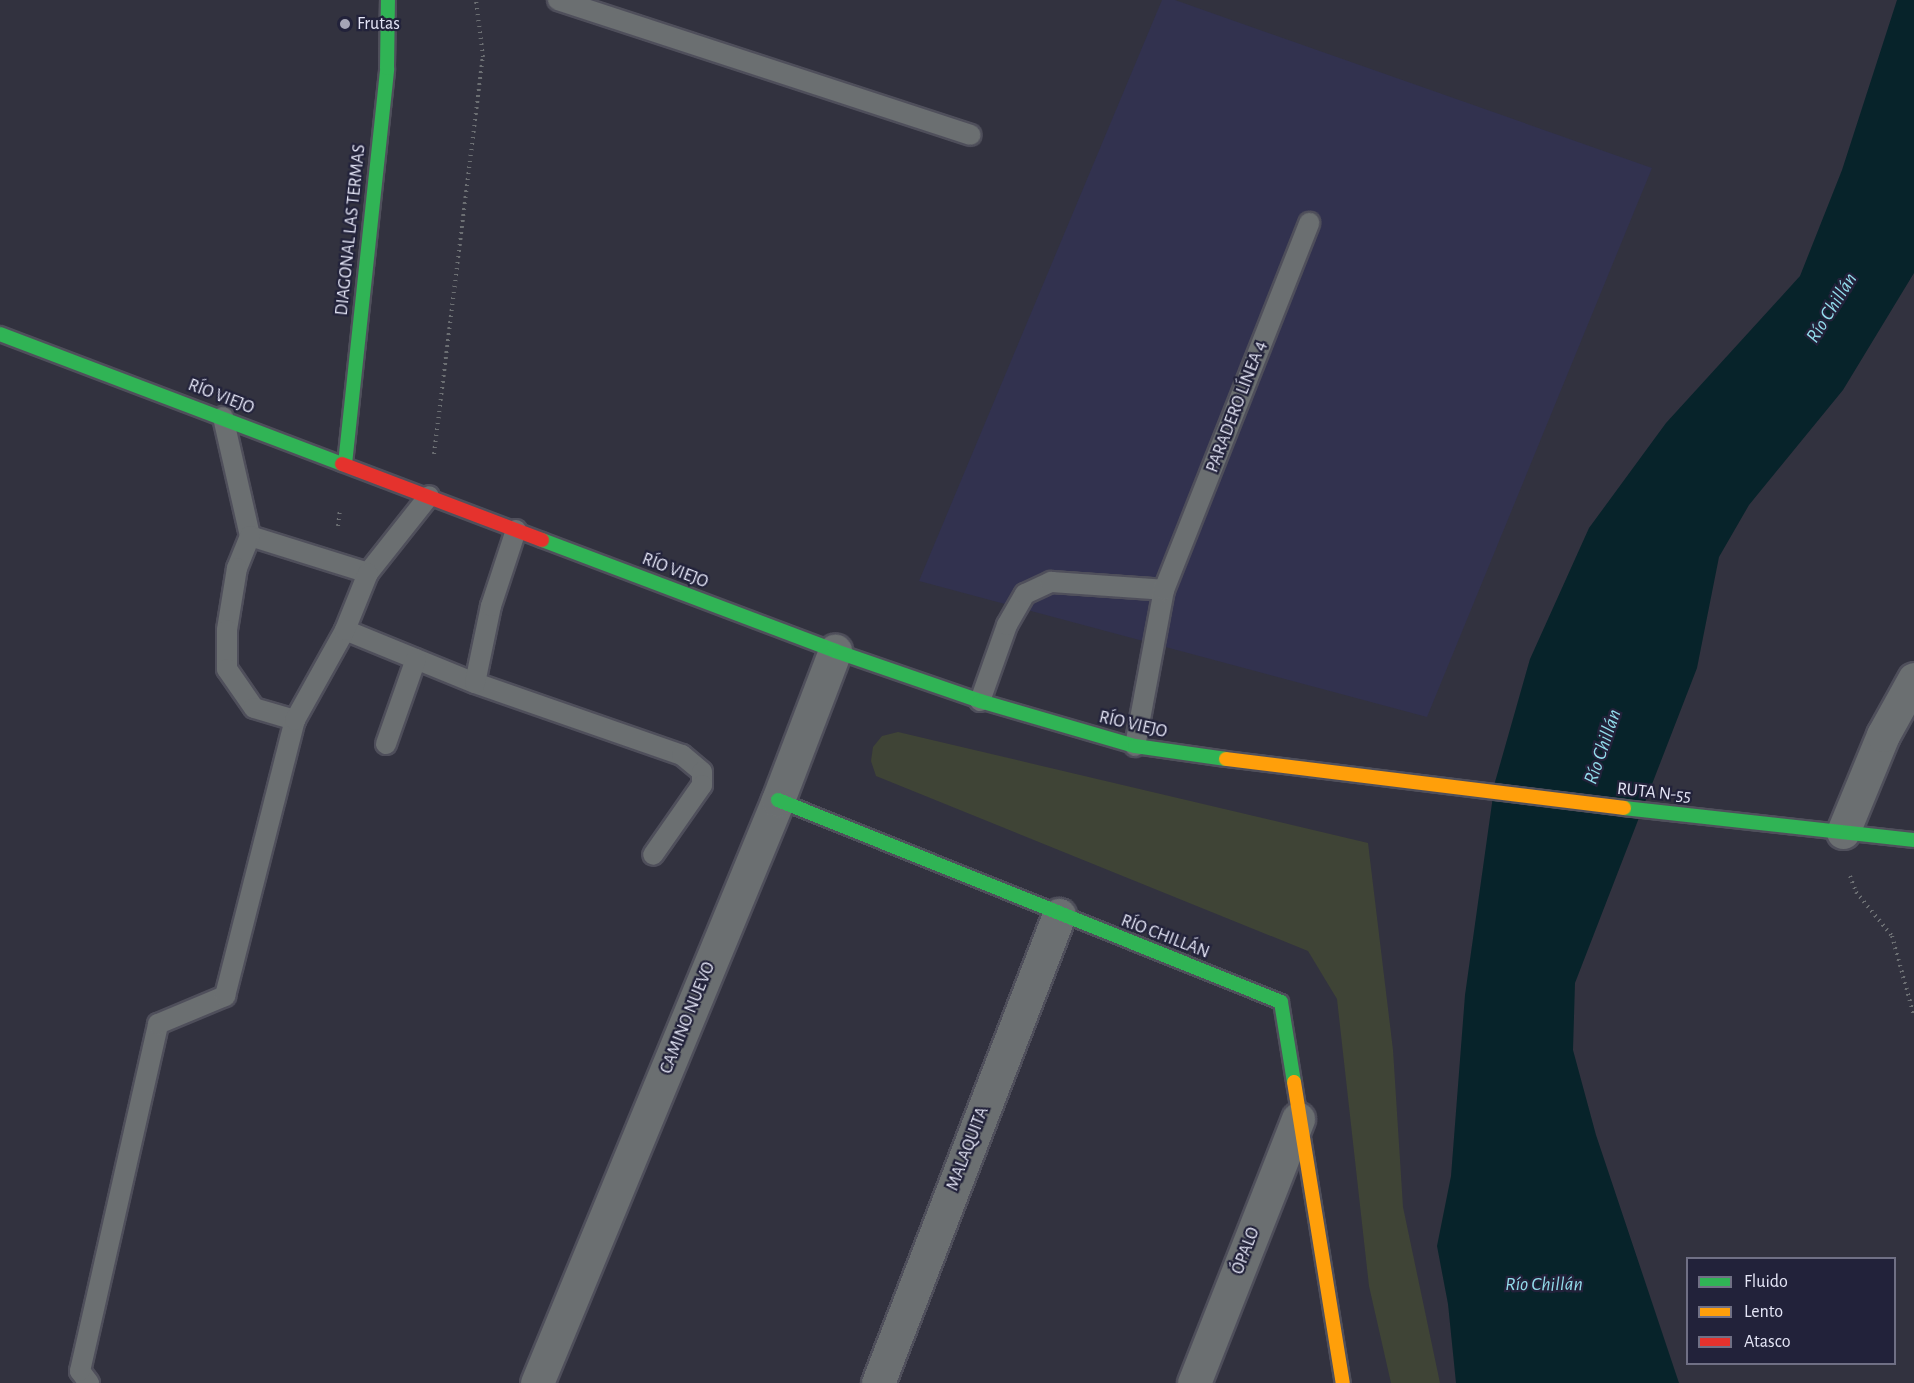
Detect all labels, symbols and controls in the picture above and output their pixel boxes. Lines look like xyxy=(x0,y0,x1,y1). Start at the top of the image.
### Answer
place label: Frutas xyxy=(357,13,400,35)
marker: Frutas xyxy=(338,17,352,31)
street label: DIAGONAL LAS TERMAS xyxy=(331,143,371,317)
water label: Río Chillán xyxy=(1801,269,1863,347)
street label: PARADERO LÍNEA 4 xyxy=(1202,338,1272,476)
street label: RÍO VIEJO xyxy=(185,375,257,419)
street label: RÍO VIEJO xyxy=(639,549,711,593)
water label: Río Chillán xyxy=(1579,706,1627,788)
street label: RÍO VIEJO xyxy=(1097,707,1169,743)
street label: RUTA N-55 xyxy=(1616,778,1692,808)
street label: RÍO CHILLÁN xyxy=(1118,910,1212,964)
street label: CAMINO NUEVO xyxy=(656,959,720,1077)
street label: MALAQUITA xyxy=(942,1104,994,1194)
street label: ÓPALO xyxy=(1227,1224,1265,1278)
legend xyxy=(1686,1257,1896,1365)
water label: Río Chillán xyxy=(1505,1272,1583,1296)
text: Fluido xyxy=(1744,1273,1788,1291)
text: Lento xyxy=(1744,1303,1783,1321)
text: Atasco xyxy=(1744,1333,1791,1351)

